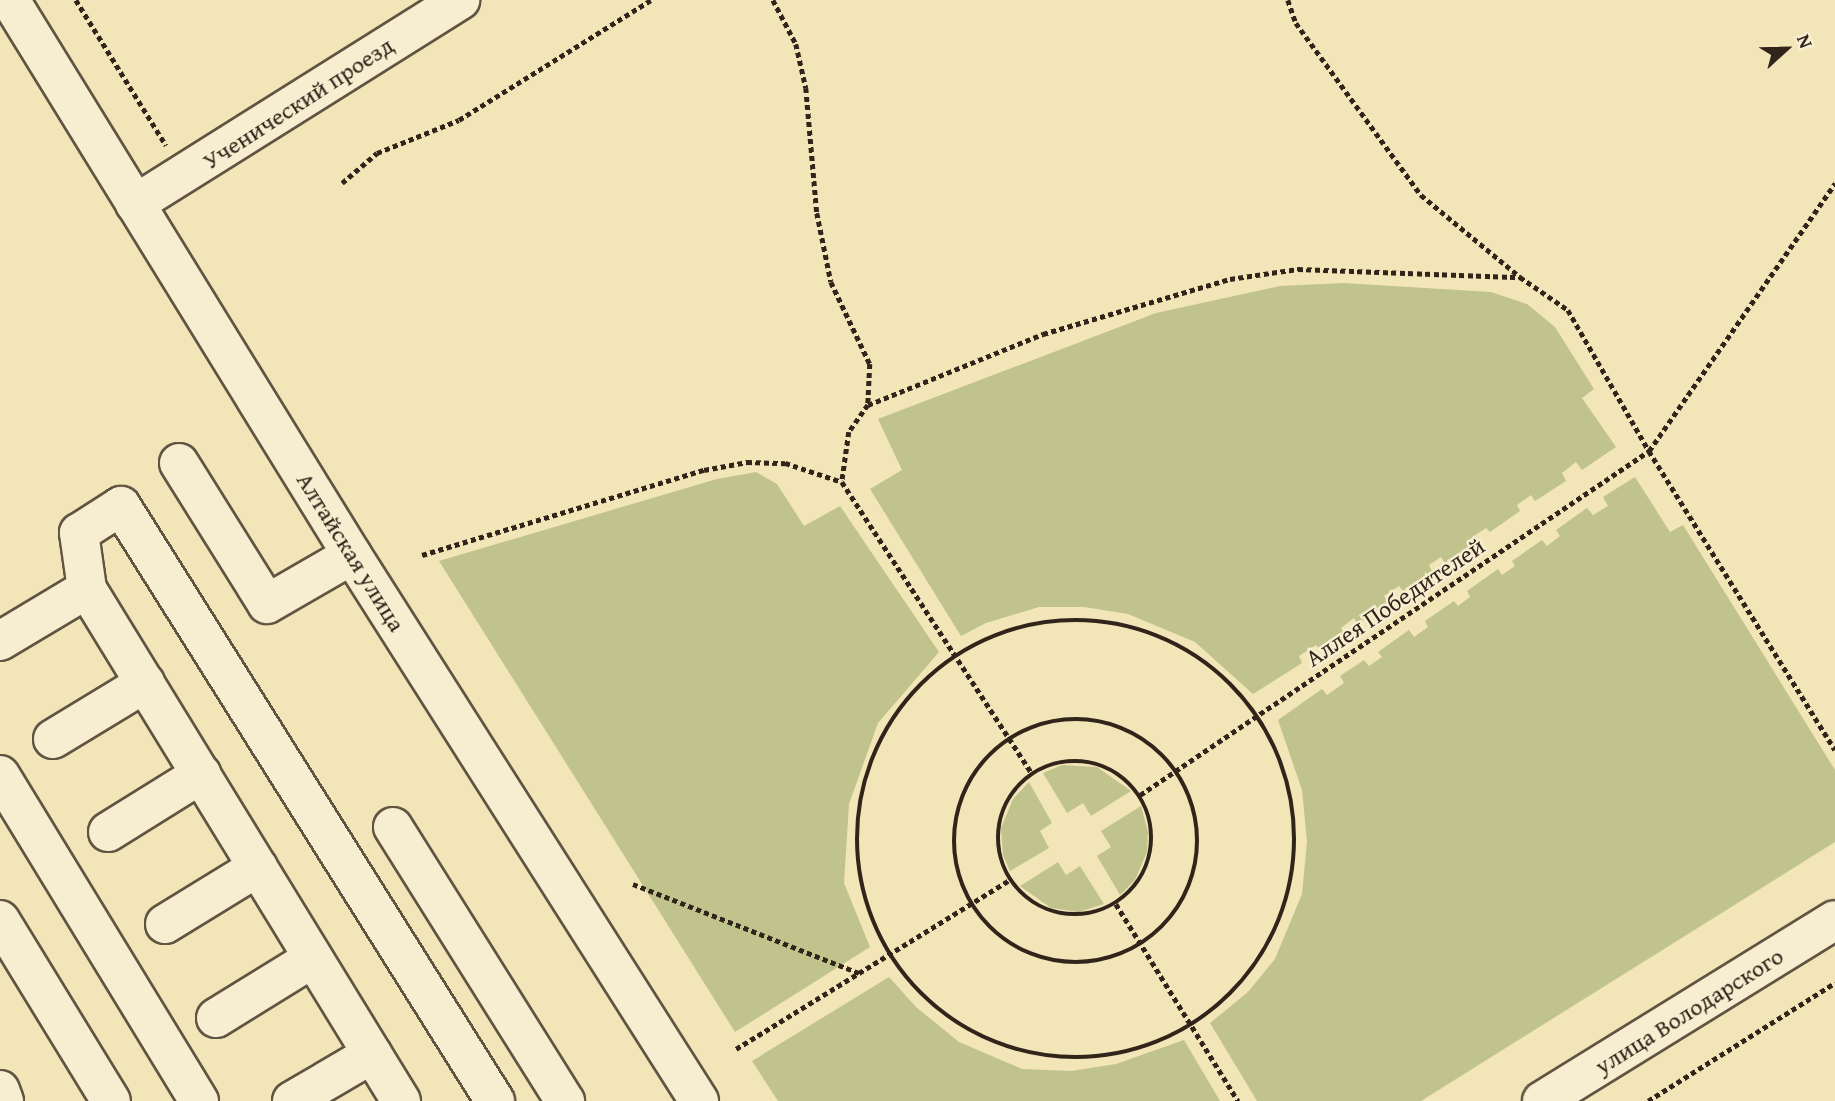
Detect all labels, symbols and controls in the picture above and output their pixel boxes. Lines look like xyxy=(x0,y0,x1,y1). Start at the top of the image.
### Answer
north arrow xyxy=(1751,14,1821,84)
text: N xyxy=(1790,30,1821,52)
street label: Ученический проезд xyxy=(197,31,399,175)
street label: Алтайская улица xyxy=(291,467,411,637)
street label: Аллея Победителей xyxy=(1300,531,1490,673)
street label: улица Володарского xyxy=(1590,941,1788,1081)

